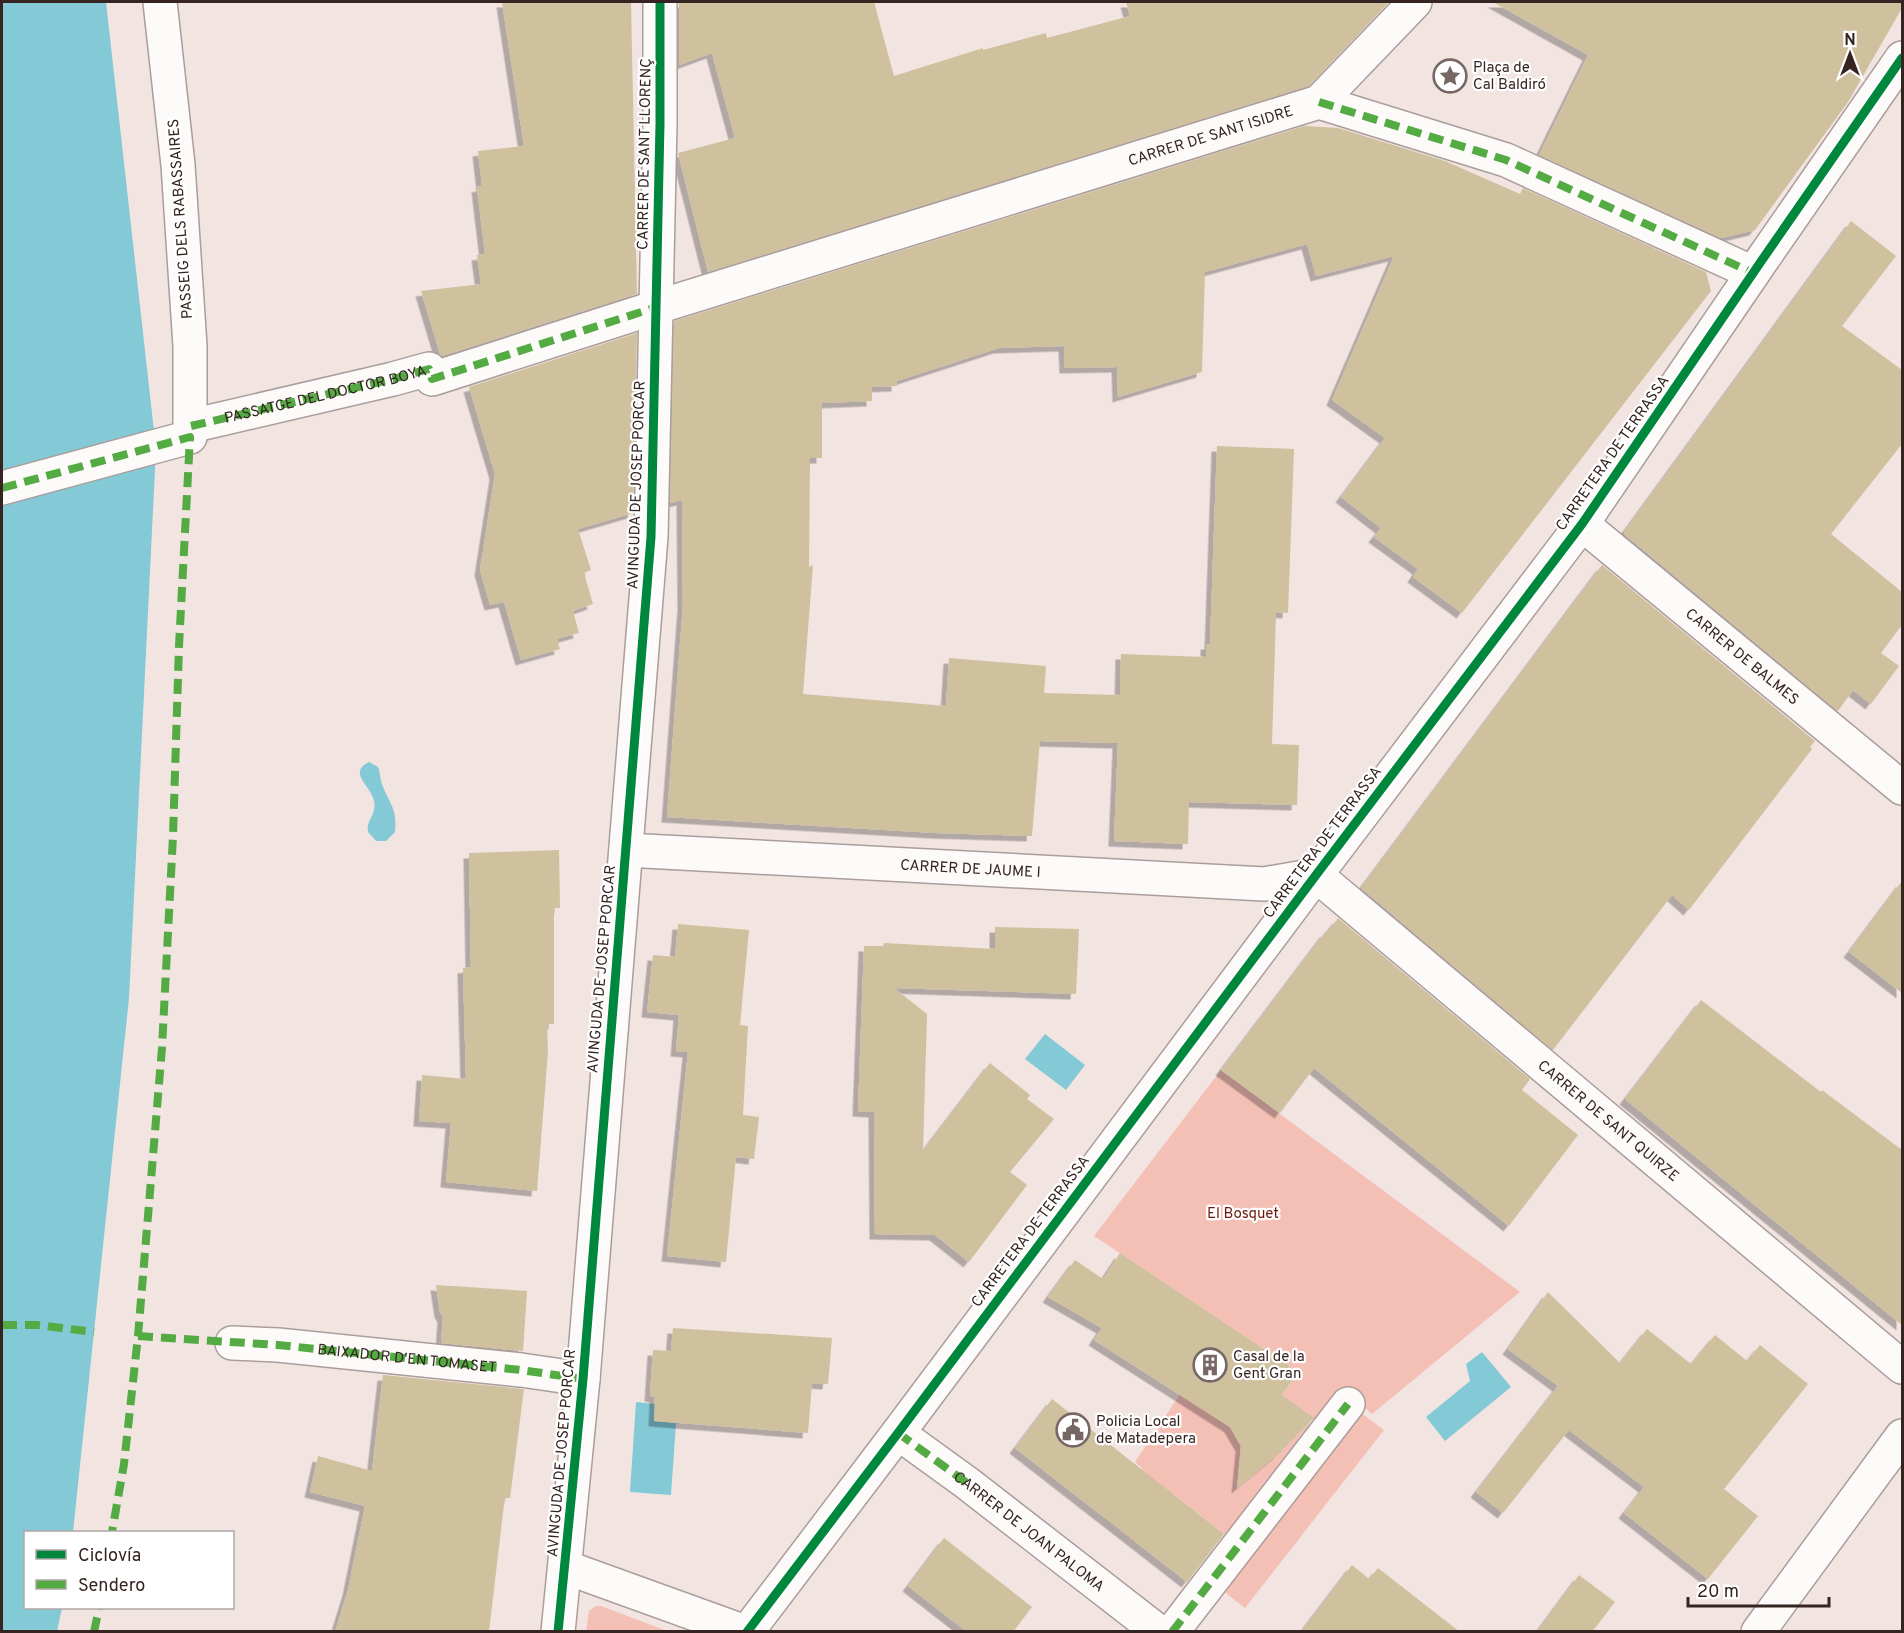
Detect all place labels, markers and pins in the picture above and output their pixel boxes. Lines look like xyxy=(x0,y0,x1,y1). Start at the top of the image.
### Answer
place icon: Plaça de Cal Baldiró xyxy=(1432,58,1468,94)
place label: Plaça de Cal Baldiró xyxy=(1473,59,1546,95)
building icon: Casal de la Gent Gran xyxy=(1192,1347,1228,1383)
place label: Casal de la Gent Gran xyxy=(1233,1348,1305,1384)
public building icon: Policia Local de Matadepera xyxy=(1055,1412,1091,1448)
place label: Policia Local de Matadepera xyxy=(1096,1413,1196,1449)

